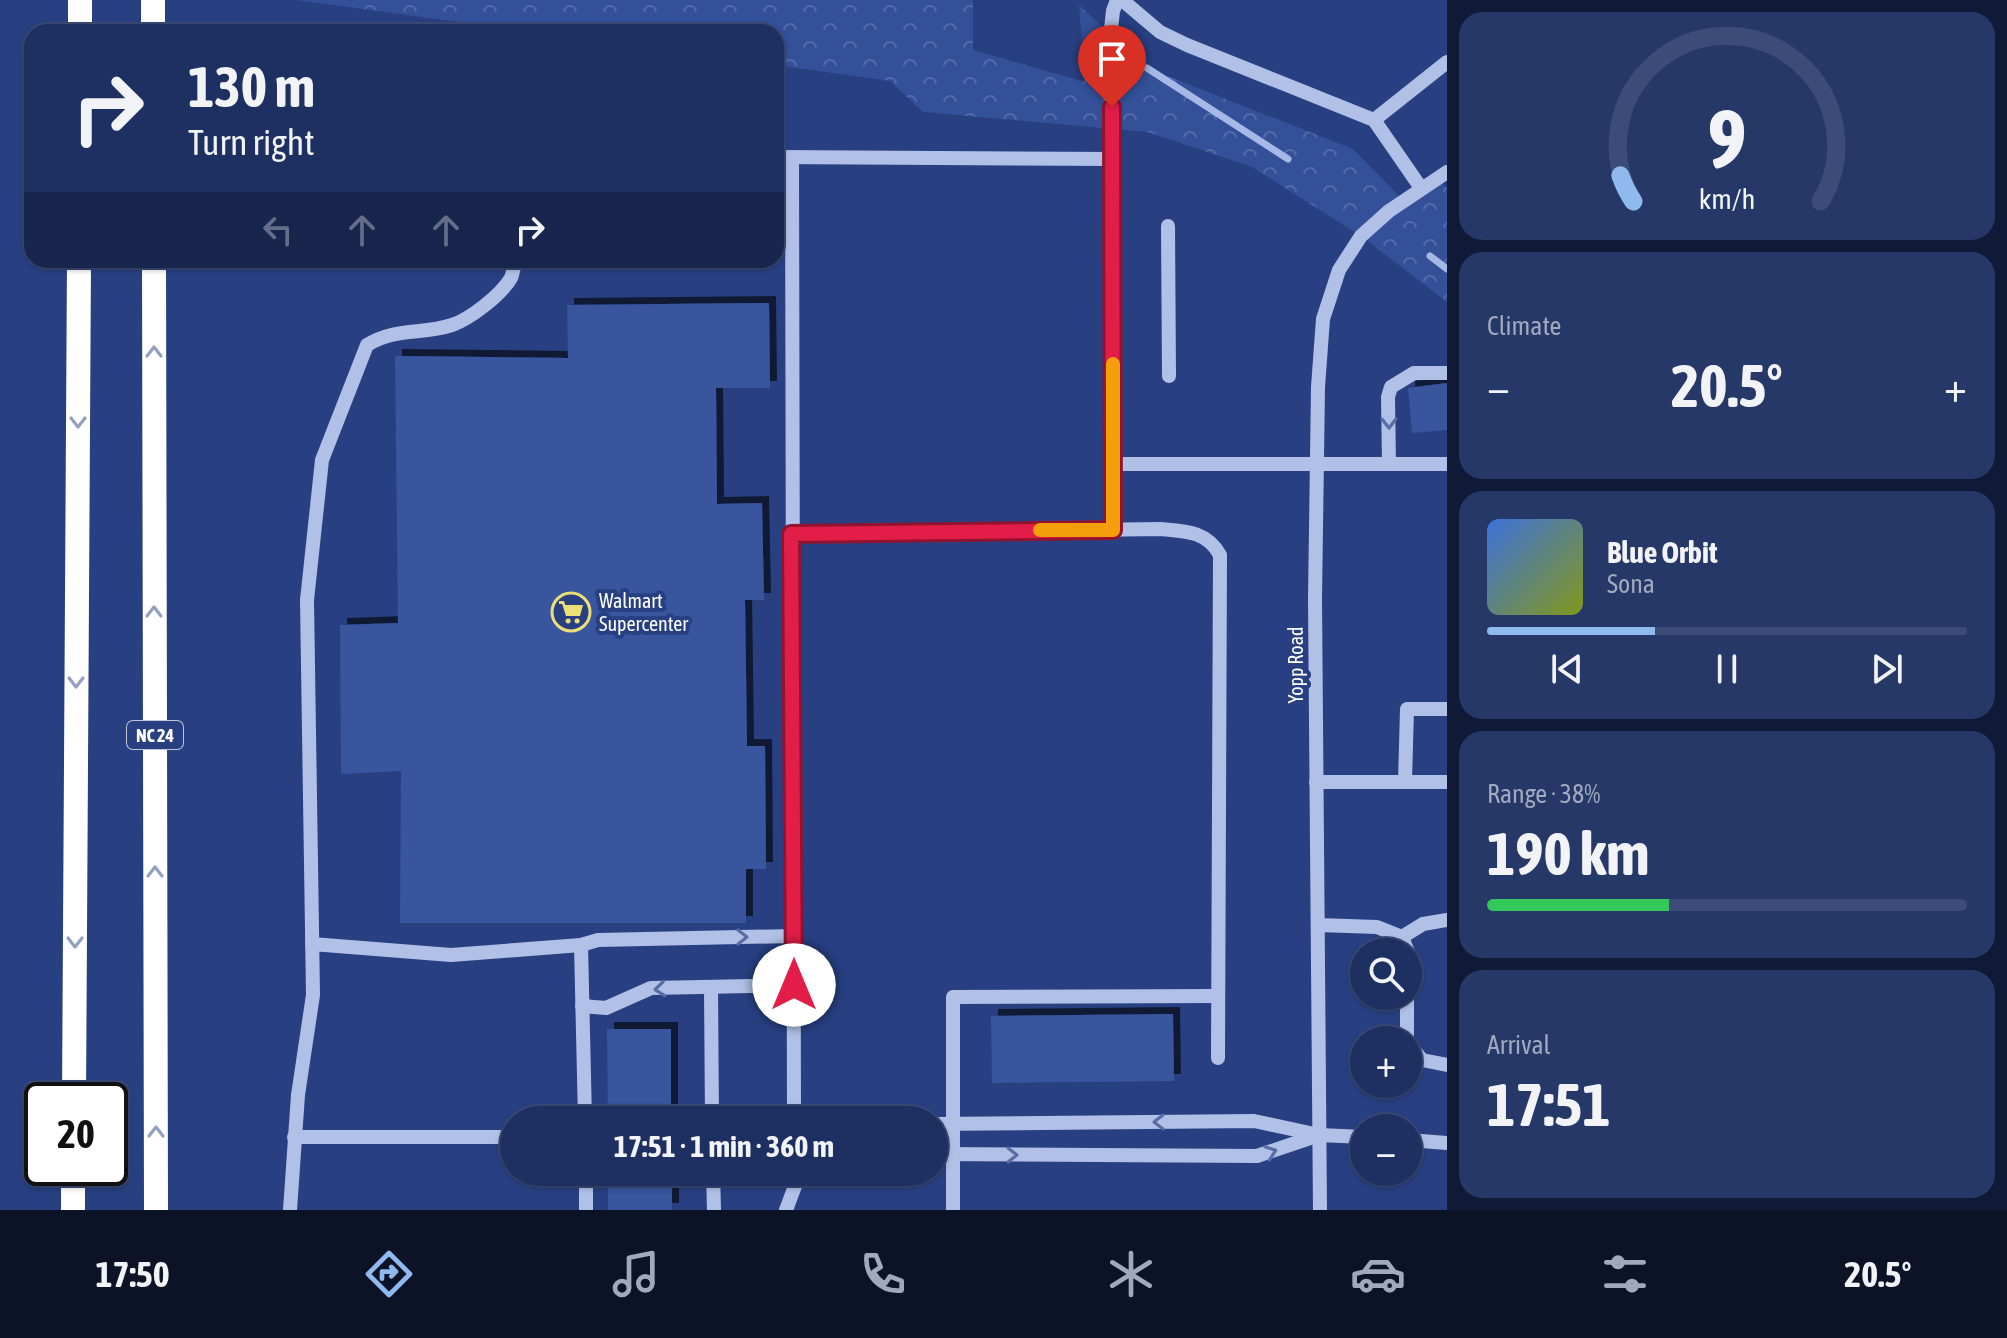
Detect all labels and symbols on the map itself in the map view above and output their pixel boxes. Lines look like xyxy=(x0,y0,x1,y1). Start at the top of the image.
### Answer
pin xyxy=(1078,25,1146,107)
one-way arrow xyxy=(145,345,163,358)
one-way arrow xyxy=(69,416,87,429)
one-way arrow xyxy=(1380,417,1397,430)
place label: Walmart Supercenter xyxy=(599,589,689,635)
supermarket icon: Walmart Supercenter xyxy=(550,591,592,633)
one-way arrow xyxy=(146,605,163,618)
street label: Yopp Road xyxy=(1284,627,1307,703)
one-way arrow xyxy=(68,676,85,689)
road number: NC 24 xyxy=(127,721,183,749)
one-way arrow xyxy=(146,865,164,878)
one-way arrow xyxy=(736,929,749,946)
one-way arrow xyxy=(66,936,84,949)
position arrow xyxy=(752,943,836,1027)
one-way arrow xyxy=(653,980,666,997)
speed limit sign: 20 xyxy=(24,1082,128,1186)
one-way arrow xyxy=(1152,1113,1165,1130)
one-way arrow xyxy=(147,1125,165,1138)
one-way arrow xyxy=(1263,1145,1277,1161)
one-way arrow xyxy=(1006,1146,1019,1164)

